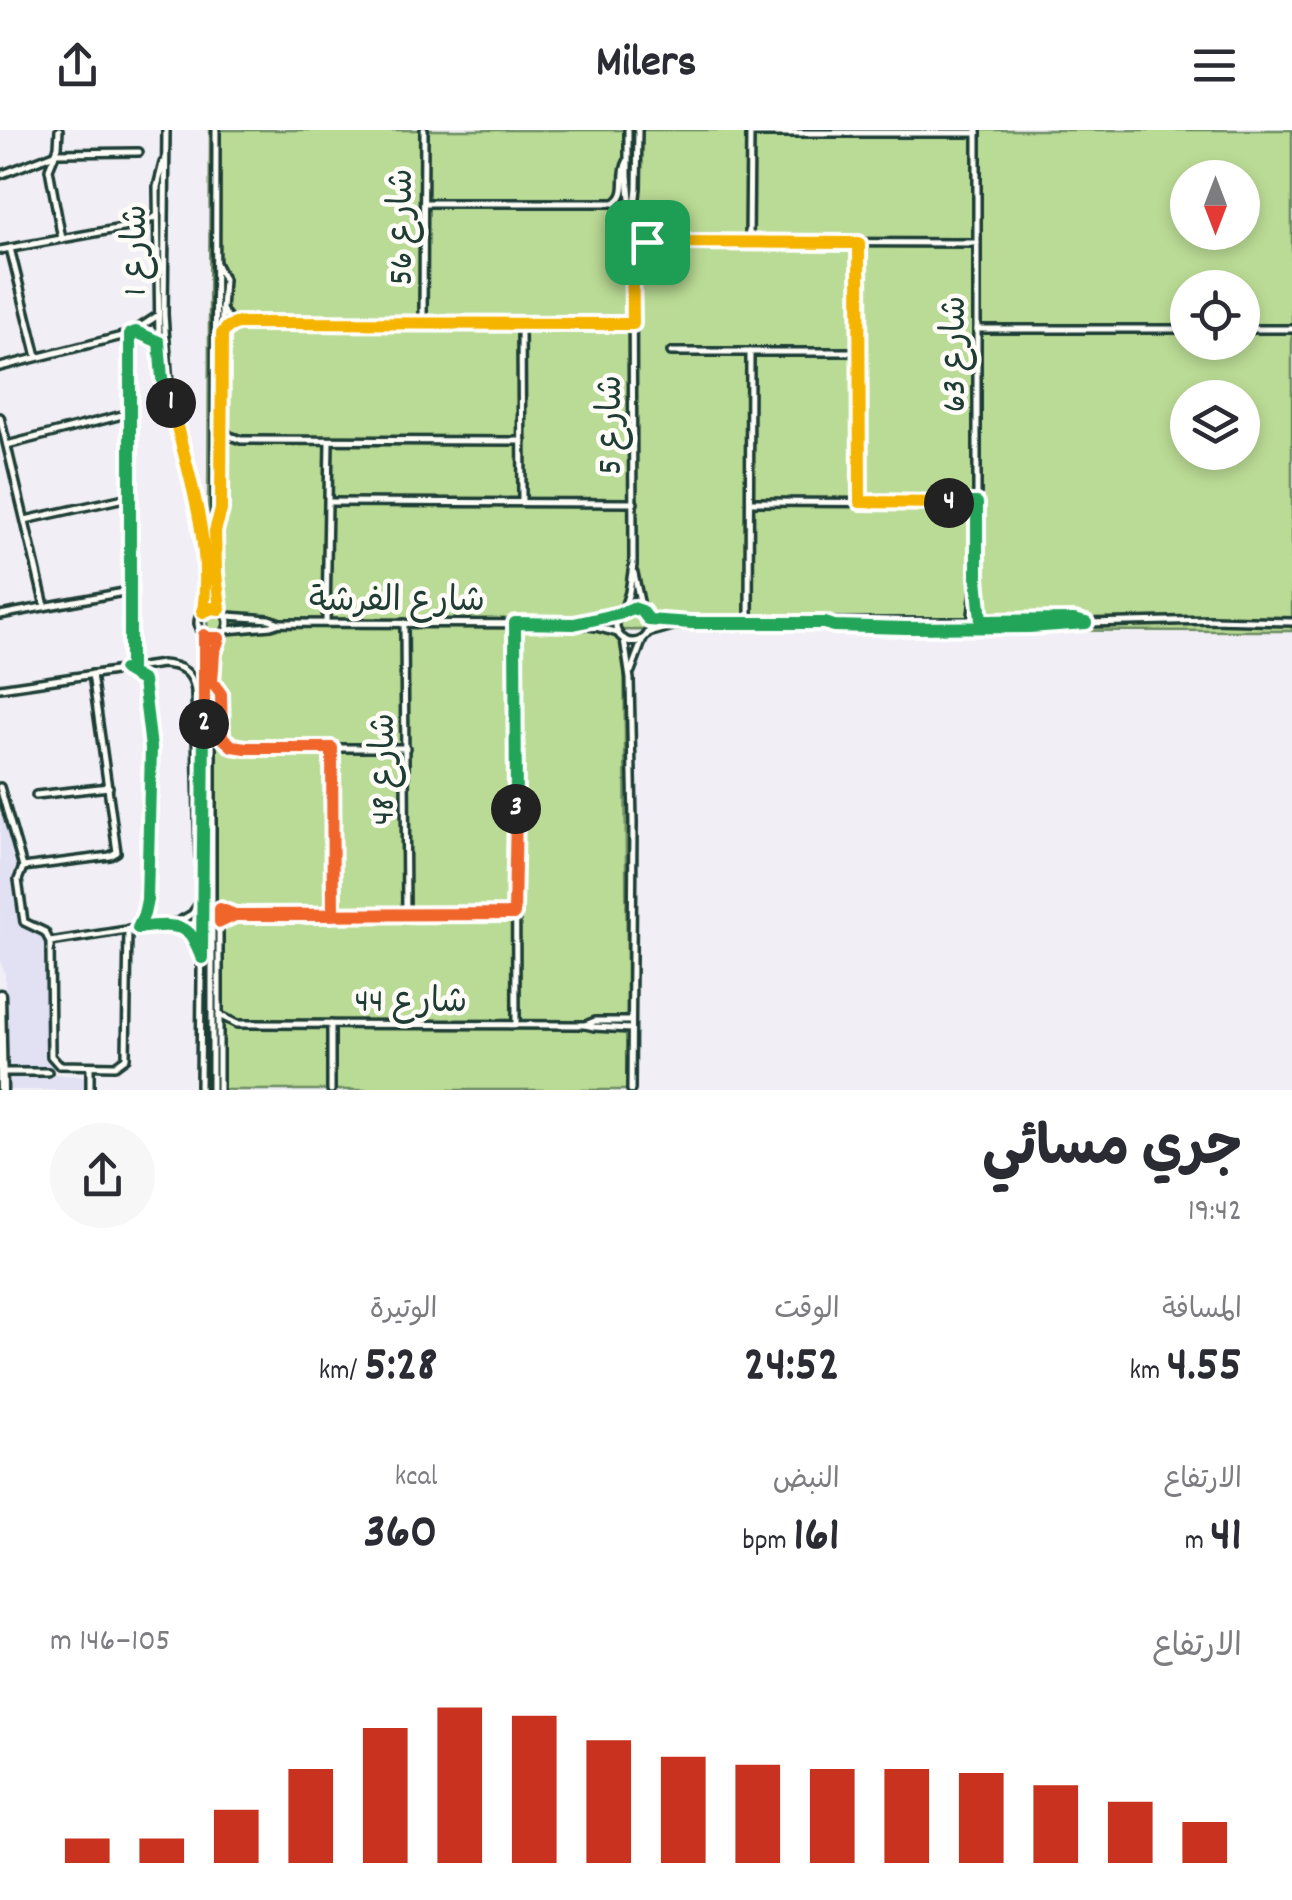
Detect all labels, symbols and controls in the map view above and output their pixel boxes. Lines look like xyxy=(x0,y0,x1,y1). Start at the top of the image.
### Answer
text: Milers xyxy=(596,33,696,97)
icon: share xyxy=(50,38,105,93)
icon: menu xyxy=(1187,38,1242,93)
north arrow xyxy=(1170,160,1260,250)
map controls xyxy=(1170,160,1260,470)
street label: شارع 56 xyxy=(379,168,429,286)
pin xyxy=(605,200,690,285)
street label: شارع 1 xyxy=(113,204,163,296)
icon: arrive xyxy=(620,215,675,270)
button: locate xyxy=(1170,270,1260,360)
street label: شارع 63 xyxy=(932,296,982,412)
street label: شارع 5 xyxy=(588,375,638,475)
pin: 1 xyxy=(146,378,196,428)
button: layers xyxy=(1170,380,1260,470)
text: 1 xyxy=(168,383,174,423)
pin: 4 xyxy=(924,478,974,528)
text: 4 xyxy=(943,483,955,523)
street label: شارع الفرشة xyxy=(309,578,485,628)
pin: 2 xyxy=(179,699,229,749)
text: 2 xyxy=(198,704,210,744)
street label: شارع 48 xyxy=(361,713,411,825)
pin: 3 xyxy=(491,784,541,834)
text: 3 xyxy=(510,789,522,829)
street label: شارع 44 xyxy=(355,979,467,1029)
text: جري مسائي xyxy=(982,1113,1242,1192)
button: share xyxy=(50,1123,155,1228)
text: 19:42 xyxy=(1188,1190,1242,1236)
text: الوتيرة xyxy=(370,1292,437,1332)
text: الوقت xyxy=(774,1292,840,1332)
text: المسافة xyxy=(1162,1292,1242,1332)
text: 5:28 xyxy=(364,1332,437,1404)
text: 24:52 xyxy=(744,1332,840,1404)
text: 4.55 xyxy=(1167,1332,1242,1404)
text: /km xyxy=(319,1353,364,1393)
text: km xyxy=(1130,1353,1167,1393)
text: kcal xyxy=(395,1459,437,1499)
text: النبض xyxy=(773,1462,840,1502)
text: الارتفاع xyxy=(1163,1462,1242,1502)
text: 360 xyxy=(363,1499,437,1571)
text: 161 xyxy=(793,1502,840,1574)
text: 41 xyxy=(1210,1502,1242,1574)
text: bpm xyxy=(743,1523,793,1563)
text: m xyxy=(1185,1523,1210,1563)
text: 105–146 m xyxy=(50,1620,170,1666)
text: الارتفاع xyxy=(1152,1626,1242,1672)

